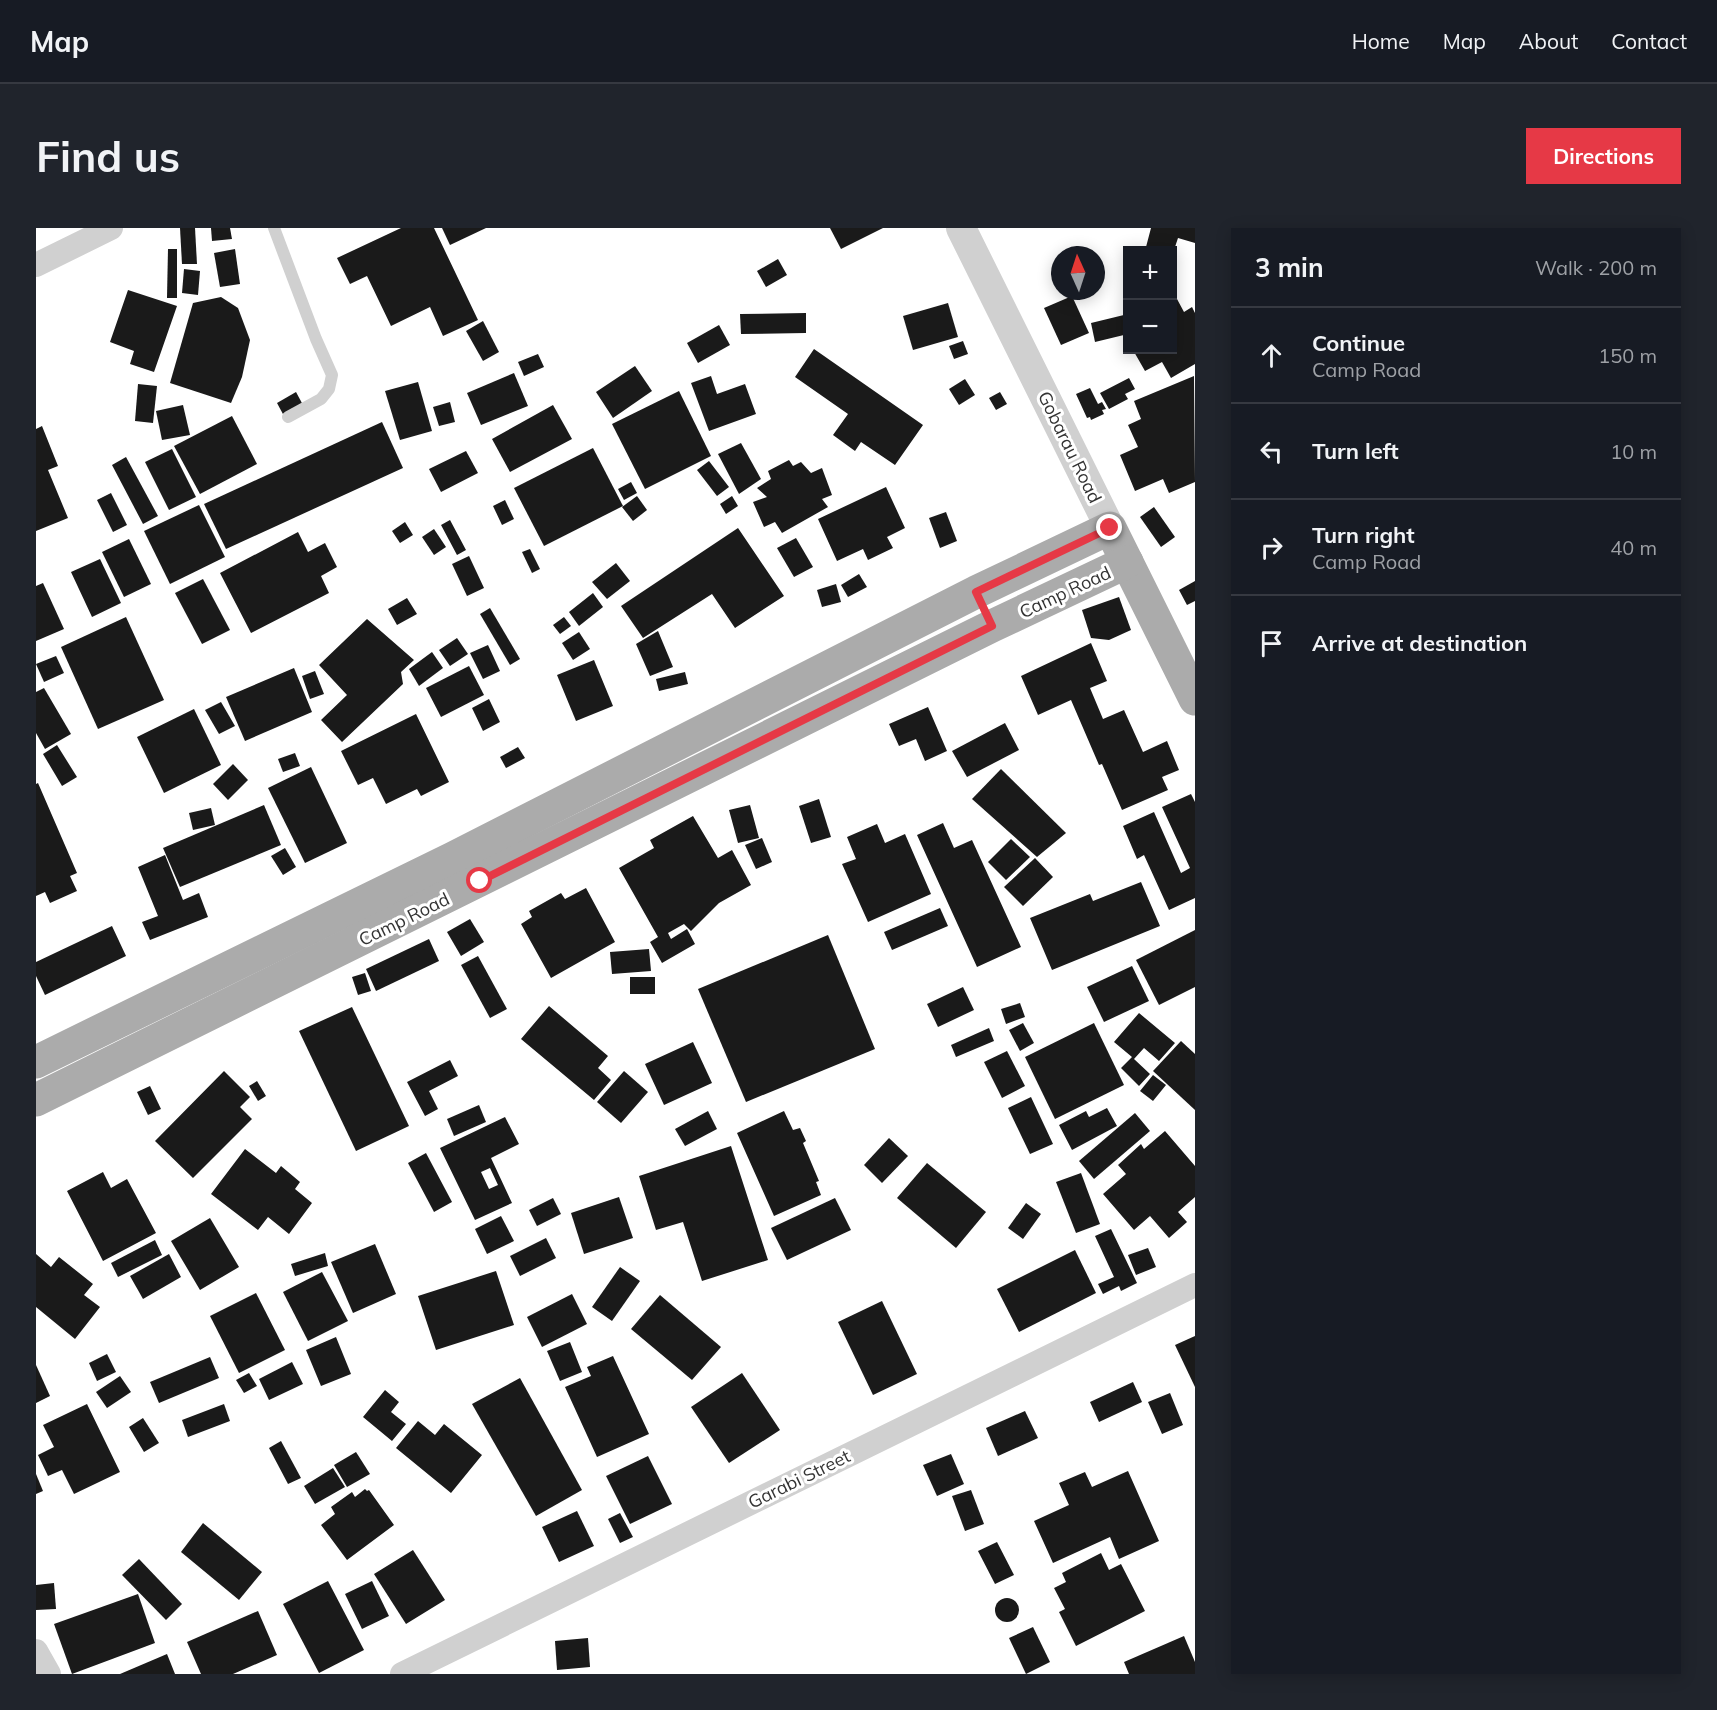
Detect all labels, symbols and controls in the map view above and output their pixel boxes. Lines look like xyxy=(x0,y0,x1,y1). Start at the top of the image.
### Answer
text: Map xyxy=(30,24,89,59)
text: Home xyxy=(1352,28,1410,54)
text: Map xyxy=(1443,28,1486,54)
text: About xyxy=(1519,28,1578,54)
text: Contact xyxy=(1611,28,1687,54)
button: Directions xyxy=(1526,128,1681,184)
text: Find us xyxy=(36,130,180,183)
north arrow xyxy=(1051,246,1105,300)
map controls xyxy=(1123,246,1177,354)
button: + xyxy=(1123,246,1177,300)
text: 3 min xyxy=(1255,251,1324,284)
text: Walk · 200 m xyxy=(1535,255,1657,280)
button: − xyxy=(1123,300,1177,354)
text: Continue xyxy=(1312,329,1405,357)
icon: ahead xyxy=(1255,339,1288,372)
text: 150 m xyxy=(1598,343,1657,368)
text: Camp Road xyxy=(1312,357,1421,382)
street label: Gobarau Road xyxy=(1033,387,1107,507)
icon: left xyxy=(1255,435,1288,468)
text: Turn left xyxy=(1312,437,1399,465)
text: 10 m xyxy=(1610,439,1657,464)
route end xyxy=(1096,514,1122,540)
text: Turn right xyxy=(1312,521,1415,549)
icon: right xyxy=(1255,531,1288,564)
text: 40 m xyxy=(1610,535,1657,560)
text: Camp Road xyxy=(1312,549,1421,574)
street label: Camp Road xyxy=(1016,561,1114,623)
icon: arrive xyxy=(1255,627,1288,660)
text: Arrive at destination xyxy=(1312,629,1527,657)
route start xyxy=(466,867,492,893)
street label: Camp Road xyxy=(355,887,453,951)
street label: Garabi Street xyxy=(744,1444,854,1514)

